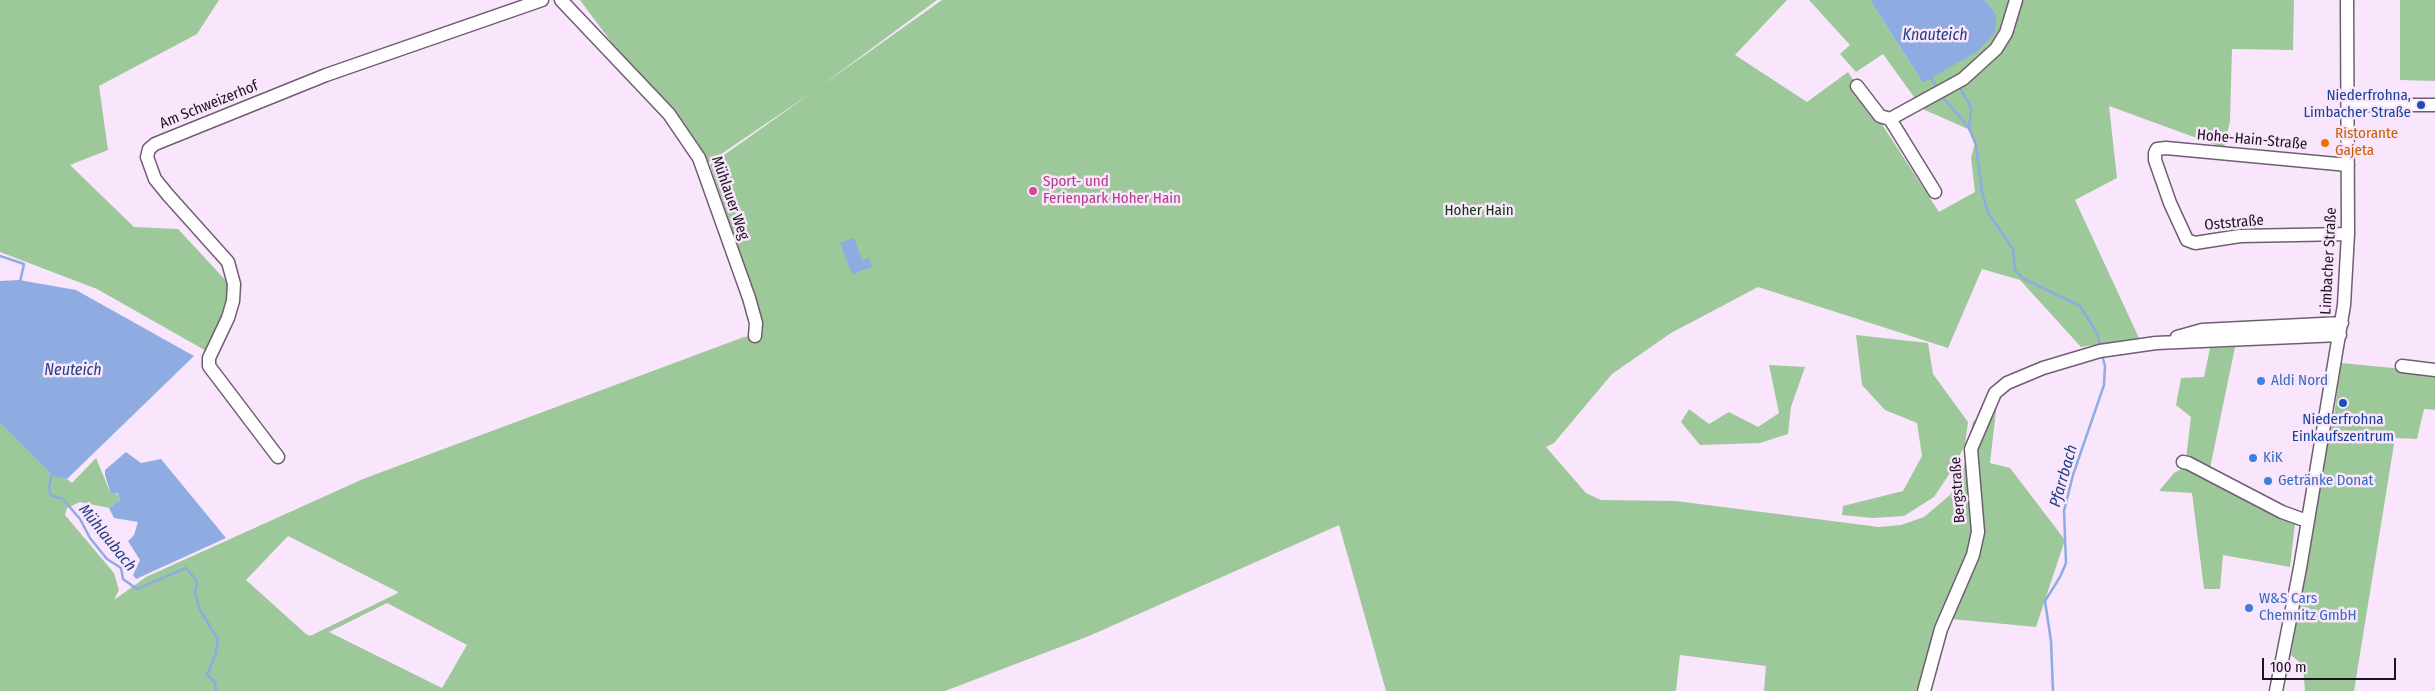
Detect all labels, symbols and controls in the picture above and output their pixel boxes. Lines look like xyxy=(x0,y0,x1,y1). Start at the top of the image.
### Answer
water label: Knauteich xyxy=(1902,26,1968,46)
street label: Am Schweizerhof xyxy=(157,77,261,133)
place label: Niederfrohna, Limbacher Straße xyxy=(2303,87,2411,122)
marker: Niederfrohna, Limbacher Straße xyxy=(2415,99,2427,111)
place label: Ristorante Gajeta xyxy=(2335,125,2398,160)
street label: Hohe-Hain-Straße xyxy=(2196,126,2308,154)
marker: Ristorante Gajeta xyxy=(2319,137,2331,149)
street label: Mühlauer Weg xyxy=(707,154,753,242)
place label: Sport- und Ferienpark Hoher Hain xyxy=(1043,173,1181,208)
marker: Sport- und Ferienpark Hoher Hain xyxy=(1027,185,1039,197)
park label: Hoher Hain xyxy=(1444,202,1514,220)
street label: Limbacher Straße xyxy=(2317,207,2341,315)
street label: Oststraße xyxy=(2204,211,2264,235)
water label: Neuteich xyxy=(44,361,102,381)
place label: Aldi Nord xyxy=(2271,372,2328,390)
marker: Aldi Nord xyxy=(2255,375,2267,387)
marker: Niederfrohna Einkaufszentrum xyxy=(2337,397,2349,409)
place label: Niederfrohna Einkaufszentrum xyxy=(2292,411,2394,446)
water label: Pfarrbach xyxy=(2046,443,2082,509)
place label: KiK xyxy=(2263,449,2283,467)
marker: KiK xyxy=(2247,452,2259,464)
street label: Bergstraße xyxy=(1947,456,1969,524)
place label: Getränke Donat xyxy=(2278,472,2373,490)
marker: Getränke Donat xyxy=(2262,475,2274,487)
water label: Mühlaubach xyxy=(74,501,140,575)
place label: W&S Cars Chemnitz GmbH xyxy=(2259,590,2357,625)
marker: W&S Cars Chemnitz GmbH xyxy=(2243,602,2255,614)
scale bar xyxy=(2265,648,2399,680)
text: 100 m xyxy=(2270,658,2307,676)

